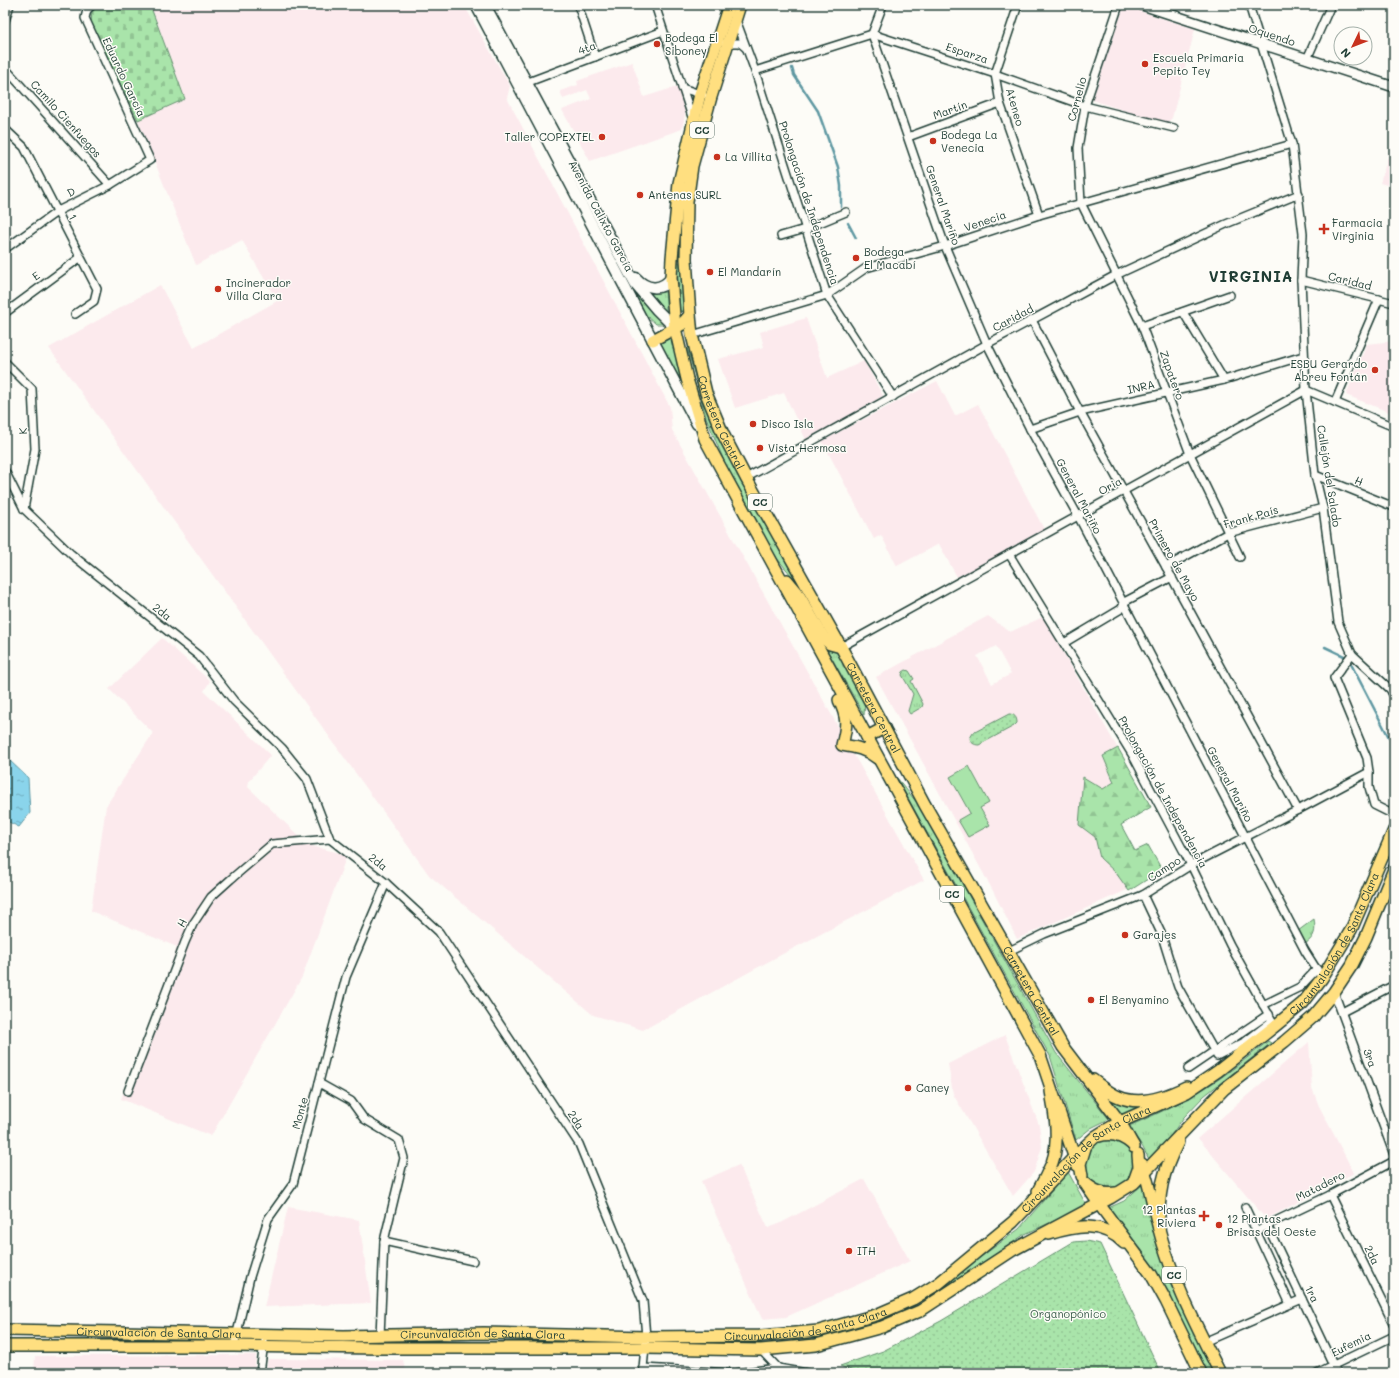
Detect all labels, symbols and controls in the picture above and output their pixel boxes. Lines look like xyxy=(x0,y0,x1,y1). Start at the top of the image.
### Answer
street label: Oquendo xyxy=(1247,20,1298,49)
north arrow xyxy=(1333,26,1373,66)
place label: Bodega El Siboney xyxy=(665,30,718,58)
street label: Eduardo García xyxy=(99,35,149,119)
street label: 4ta xyxy=(576,37,598,58)
marker: Bodega El Siboney xyxy=(652,39,662,49)
street label: Esparza xyxy=(944,39,990,66)
text: N xyxy=(1337,45,1354,61)
place label: Escuela Primaria Pepito Tey xyxy=(1153,50,1244,78)
marker: Escuela Primaria Pepito Tey xyxy=(1140,59,1150,69)
street label: Cornelio xyxy=(1063,75,1090,123)
street label: Camilo Cienfuegos xyxy=(28,77,105,161)
street label: Ateneo xyxy=(1003,86,1028,128)
street label: Martín xyxy=(931,96,969,123)
street label: Prolongación de Independencia xyxy=(776,119,843,287)
road number: CC xyxy=(690,122,714,138)
place label: Bodega La Venecia xyxy=(941,127,998,155)
place label: Taller COPEXTEL xyxy=(505,129,594,144)
marker: Taller COPEXTEL xyxy=(597,132,607,142)
marker: Bodega La Venecia xyxy=(928,136,938,146)
place label: La Villita xyxy=(725,149,772,164)
marker: La Villita xyxy=(712,152,722,162)
street label: Avenida Calixto García xyxy=(566,157,637,274)
street label: General Mariño xyxy=(923,163,964,247)
street label: D xyxy=(64,183,78,200)
place label: Antenas SURL xyxy=(648,187,722,202)
marker: Antenas SURL xyxy=(635,190,645,200)
street label: Venecia xyxy=(962,206,1008,235)
street label: 1 xyxy=(66,211,81,222)
place label: Farmacia Virginia xyxy=(1332,215,1383,243)
marker: Farmacia Virginia xyxy=(1319,224,1329,234)
place label: Bodega El Macabí xyxy=(864,244,916,272)
marker: Bodega El Macabí xyxy=(851,253,861,263)
place label: El Mandarín xyxy=(718,264,781,279)
district label: VIRGINIA xyxy=(1209,266,1293,286)
marker: El Mandarín xyxy=(705,267,715,277)
street label: E xyxy=(29,268,43,284)
street label: Caridad xyxy=(1327,268,1373,293)
place label: Incinerador Villa Clara xyxy=(226,275,291,303)
marker: Incinerador Villa Clara xyxy=(213,284,223,294)
street label: Caridad xyxy=(990,301,1036,335)
street label: Zapatero xyxy=(1157,348,1189,402)
place label: ESBU Gerardo Abreu Fontán xyxy=(1290,356,1367,384)
marker: ESBU Gerardo Abreu Fontán xyxy=(1370,365,1380,375)
street label: Carretera Central xyxy=(695,374,748,472)
street label: INRA xyxy=(1126,376,1156,397)
place label: Disco Isla xyxy=(761,416,814,431)
marker: Disco Isla xyxy=(748,419,758,429)
street label: Callejón del Salado xyxy=(1314,424,1345,528)
street label: K xyxy=(15,427,30,435)
place label: Vista Hermosa xyxy=(768,440,847,455)
marker: Vista Hermosa xyxy=(755,443,765,453)
street label: General Mariño xyxy=(1053,455,1106,537)
street label: H xyxy=(1353,472,1366,489)
street label: Oria xyxy=(1095,473,1124,498)
road number: CC xyxy=(748,494,772,510)
street label: Frank País xyxy=(1222,502,1280,531)
street label: Primero de Mayo xyxy=(1146,516,1204,604)
street label: 2da xyxy=(150,600,175,624)
street label: Carretera Central xyxy=(843,659,904,756)
street label: Prolongación de Independencia xyxy=(1115,713,1212,871)
street label: General Mariño xyxy=(1204,743,1257,825)
street label: 2da xyxy=(366,850,391,874)
street label: Campo xyxy=(1144,852,1184,885)
street label: Circunvalación de Santa Clara xyxy=(1286,870,1382,1019)
road number: CC xyxy=(940,886,964,902)
street label: H xyxy=(173,916,190,930)
place label: Garajes xyxy=(1133,927,1176,942)
marker: Garajes xyxy=(1120,930,1130,940)
street label: Carretera Central xyxy=(1000,943,1063,1038)
place label: El Benyamino xyxy=(1099,992,1169,1007)
marker: El Benyamino xyxy=(1086,995,1096,1005)
street label: 3ra xyxy=(1360,1046,1381,1069)
place label: Caney xyxy=(916,1080,950,1095)
marker: Caney xyxy=(903,1083,913,1093)
street label: Monte xyxy=(288,1095,311,1131)
street label: Circunvalación de Santa Clara xyxy=(1018,1101,1153,1216)
street label: 2da xyxy=(565,1107,588,1132)
street label: Matadero xyxy=(1293,1167,1347,1204)
place label: 12 Plantas Riviera xyxy=(1142,1202,1196,1230)
marker: 12 Plantas Riviera xyxy=(1199,1211,1209,1221)
place label: 12 Plantas Brisas del Oeste xyxy=(1227,1211,1317,1239)
marker: 12 Plantas Brisas del Oeste xyxy=(1214,1220,1224,1230)
place label: ITH xyxy=(857,1243,876,1258)
street label: 2da xyxy=(1361,1243,1384,1267)
marker: ITH xyxy=(844,1246,854,1256)
road number: CC xyxy=(1162,1267,1186,1283)
street label: 1ra xyxy=(1302,1283,1323,1305)
street label: Circunvalación de Santa Clara xyxy=(724,1303,889,1343)
park label: Organopónico xyxy=(1030,1306,1106,1321)
street label: Circunvalación de Santa Clara xyxy=(76,1323,242,1341)
street label: Circunvalación de Santa Clara xyxy=(400,1325,566,1342)
street label: Eufemia xyxy=(1328,1327,1373,1360)

